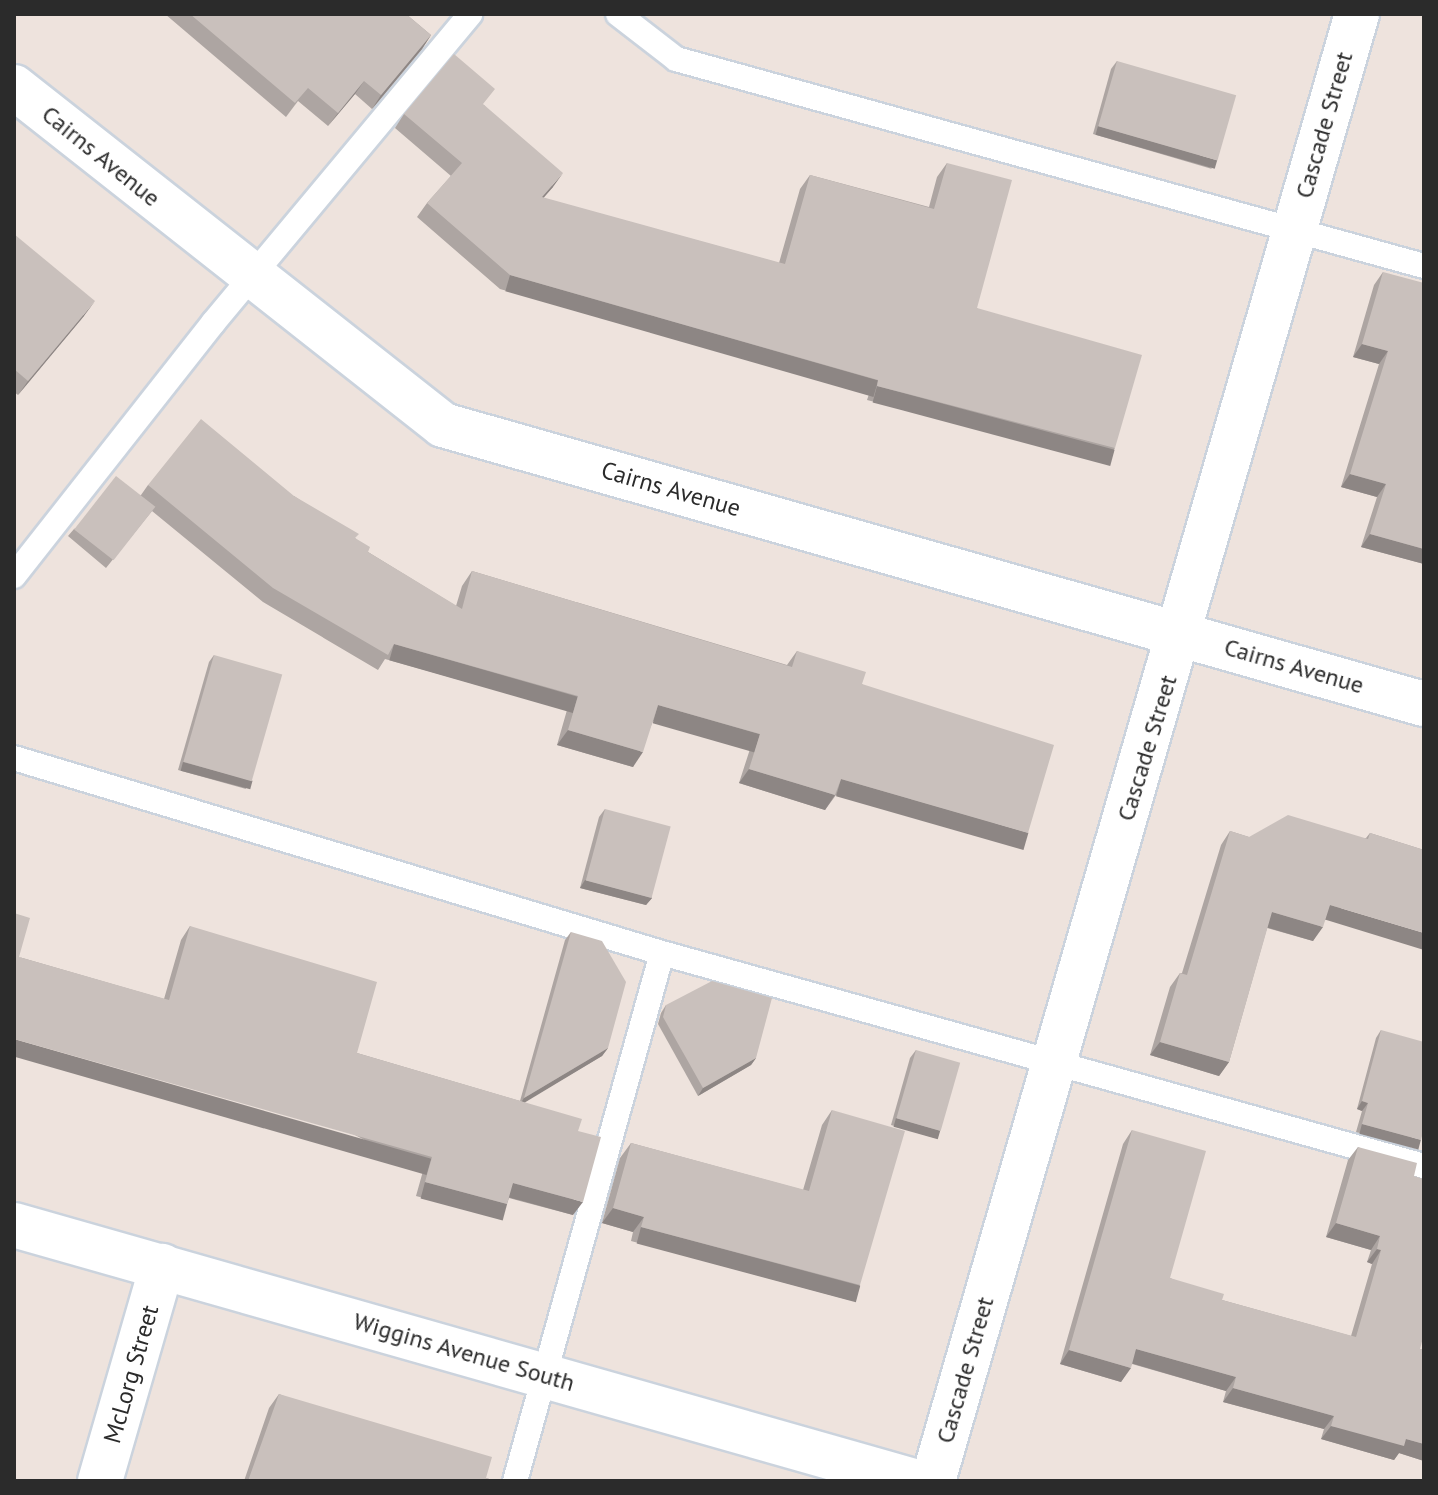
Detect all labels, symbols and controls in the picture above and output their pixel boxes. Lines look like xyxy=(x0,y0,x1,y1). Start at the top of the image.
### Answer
street label: Cascade Street xyxy=(1289,49,1359,201)
street label: Cairns Avenue xyxy=(36,99,166,213)
street label: Cairns Avenue xyxy=(598,455,744,523)
street label: Cairns Avenue xyxy=(1221,632,1367,700)
street label: Cascade Street xyxy=(1111,672,1183,824)
street label: Cascade Street xyxy=(930,1294,1000,1446)
street label: McLorg Street xyxy=(98,1302,164,1446)
street label: Wiggins Avenue South xyxy=(350,1307,578,1397)

